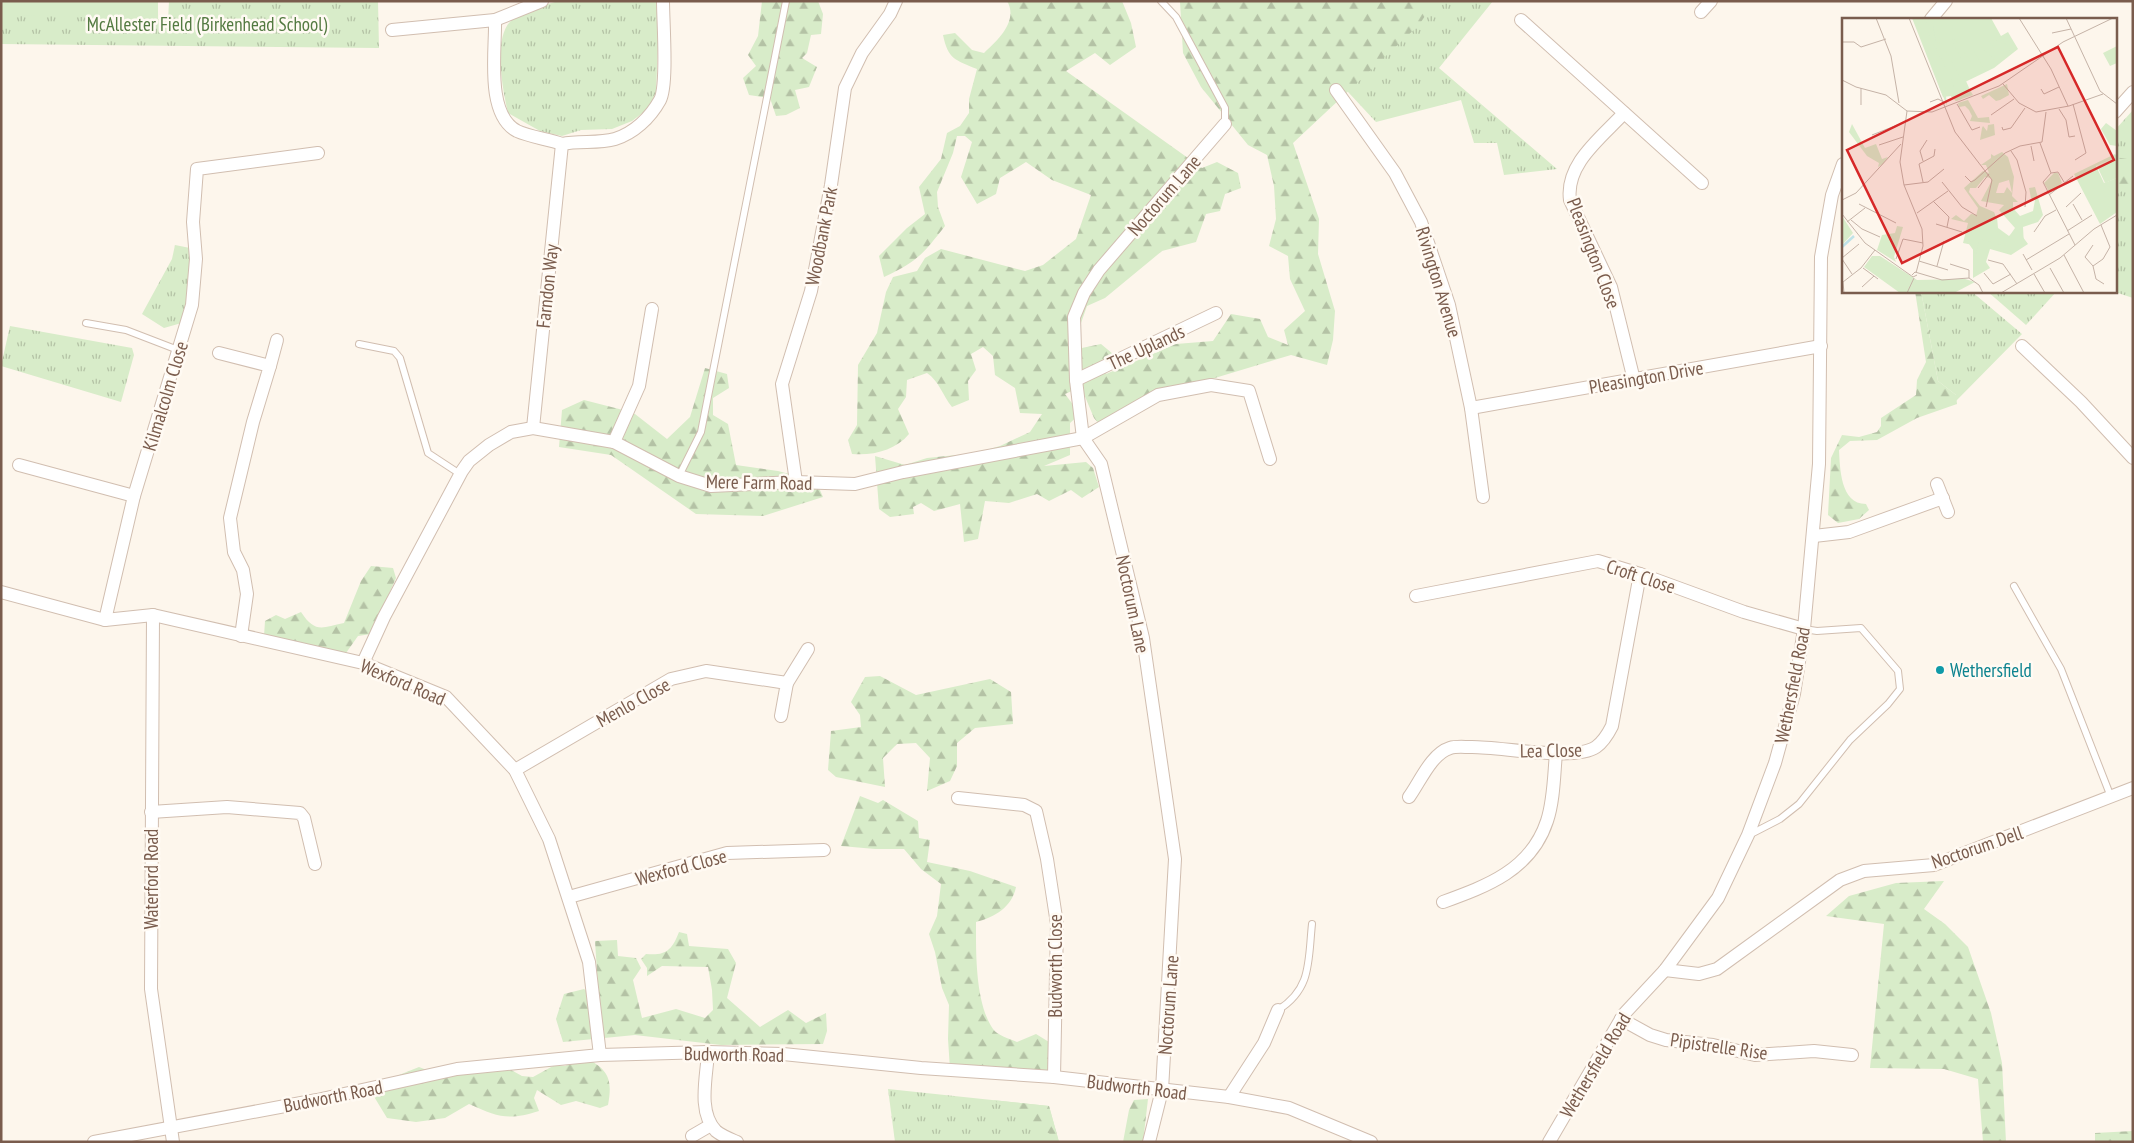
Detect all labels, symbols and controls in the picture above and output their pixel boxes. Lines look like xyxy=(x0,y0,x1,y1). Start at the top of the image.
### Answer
park label: McAllester Field (Birkenhead School) xyxy=(87,12,328,36)
inset map xyxy=(1842,18,2116,292)
street label: Noctorum Lane xyxy=(1122,149,1206,241)
street label: Woodbank Park xyxy=(800,184,842,287)
street label: Pleasington Close xyxy=(1562,194,1626,312)
street label: Rivington Avenue xyxy=(1411,224,1467,340)
street label: Farndon Way xyxy=(531,242,563,329)
street label: The Uplands xyxy=(1104,319,1188,375)
street label: Kilmalcolm Close xyxy=(137,338,193,454)
street label: Pleasington Drive xyxy=(1587,355,1705,399)
street label: Mere Farm Road xyxy=(706,469,812,495)
street label: Noctorum Lane xyxy=(1111,553,1155,655)
street label: Croft Close xyxy=(1603,554,1679,598)
street label: Wethersfield Road xyxy=(1769,625,1815,745)
street label: Wexford Road xyxy=(357,653,449,711)
place label: Wethersfield xyxy=(1950,658,2032,682)
marker: Wethersfield xyxy=(1934,664,1946,676)
street label: Menlo Close xyxy=(592,672,674,732)
street label: Lea Close xyxy=(1520,737,1582,763)
street label: Noctorum Dell xyxy=(1928,820,2026,874)
street label: Waterford Road xyxy=(139,829,163,929)
street label: Wexford Close xyxy=(633,843,729,891)
street label: Budworth Close xyxy=(1043,914,1067,1018)
street label: Noctorum Lane xyxy=(1153,954,1183,1056)
street label: Wethersfield Road xyxy=(1554,1008,1636,1122)
street label: Pipistrelle Rise xyxy=(1669,1027,1769,1065)
street label: Budworth Road xyxy=(684,1041,784,1067)
street label: Budworth Road xyxy=(1086,1069,1188,1105)
street label: Budworth Road xyxy=(281,1075,385,1117)

